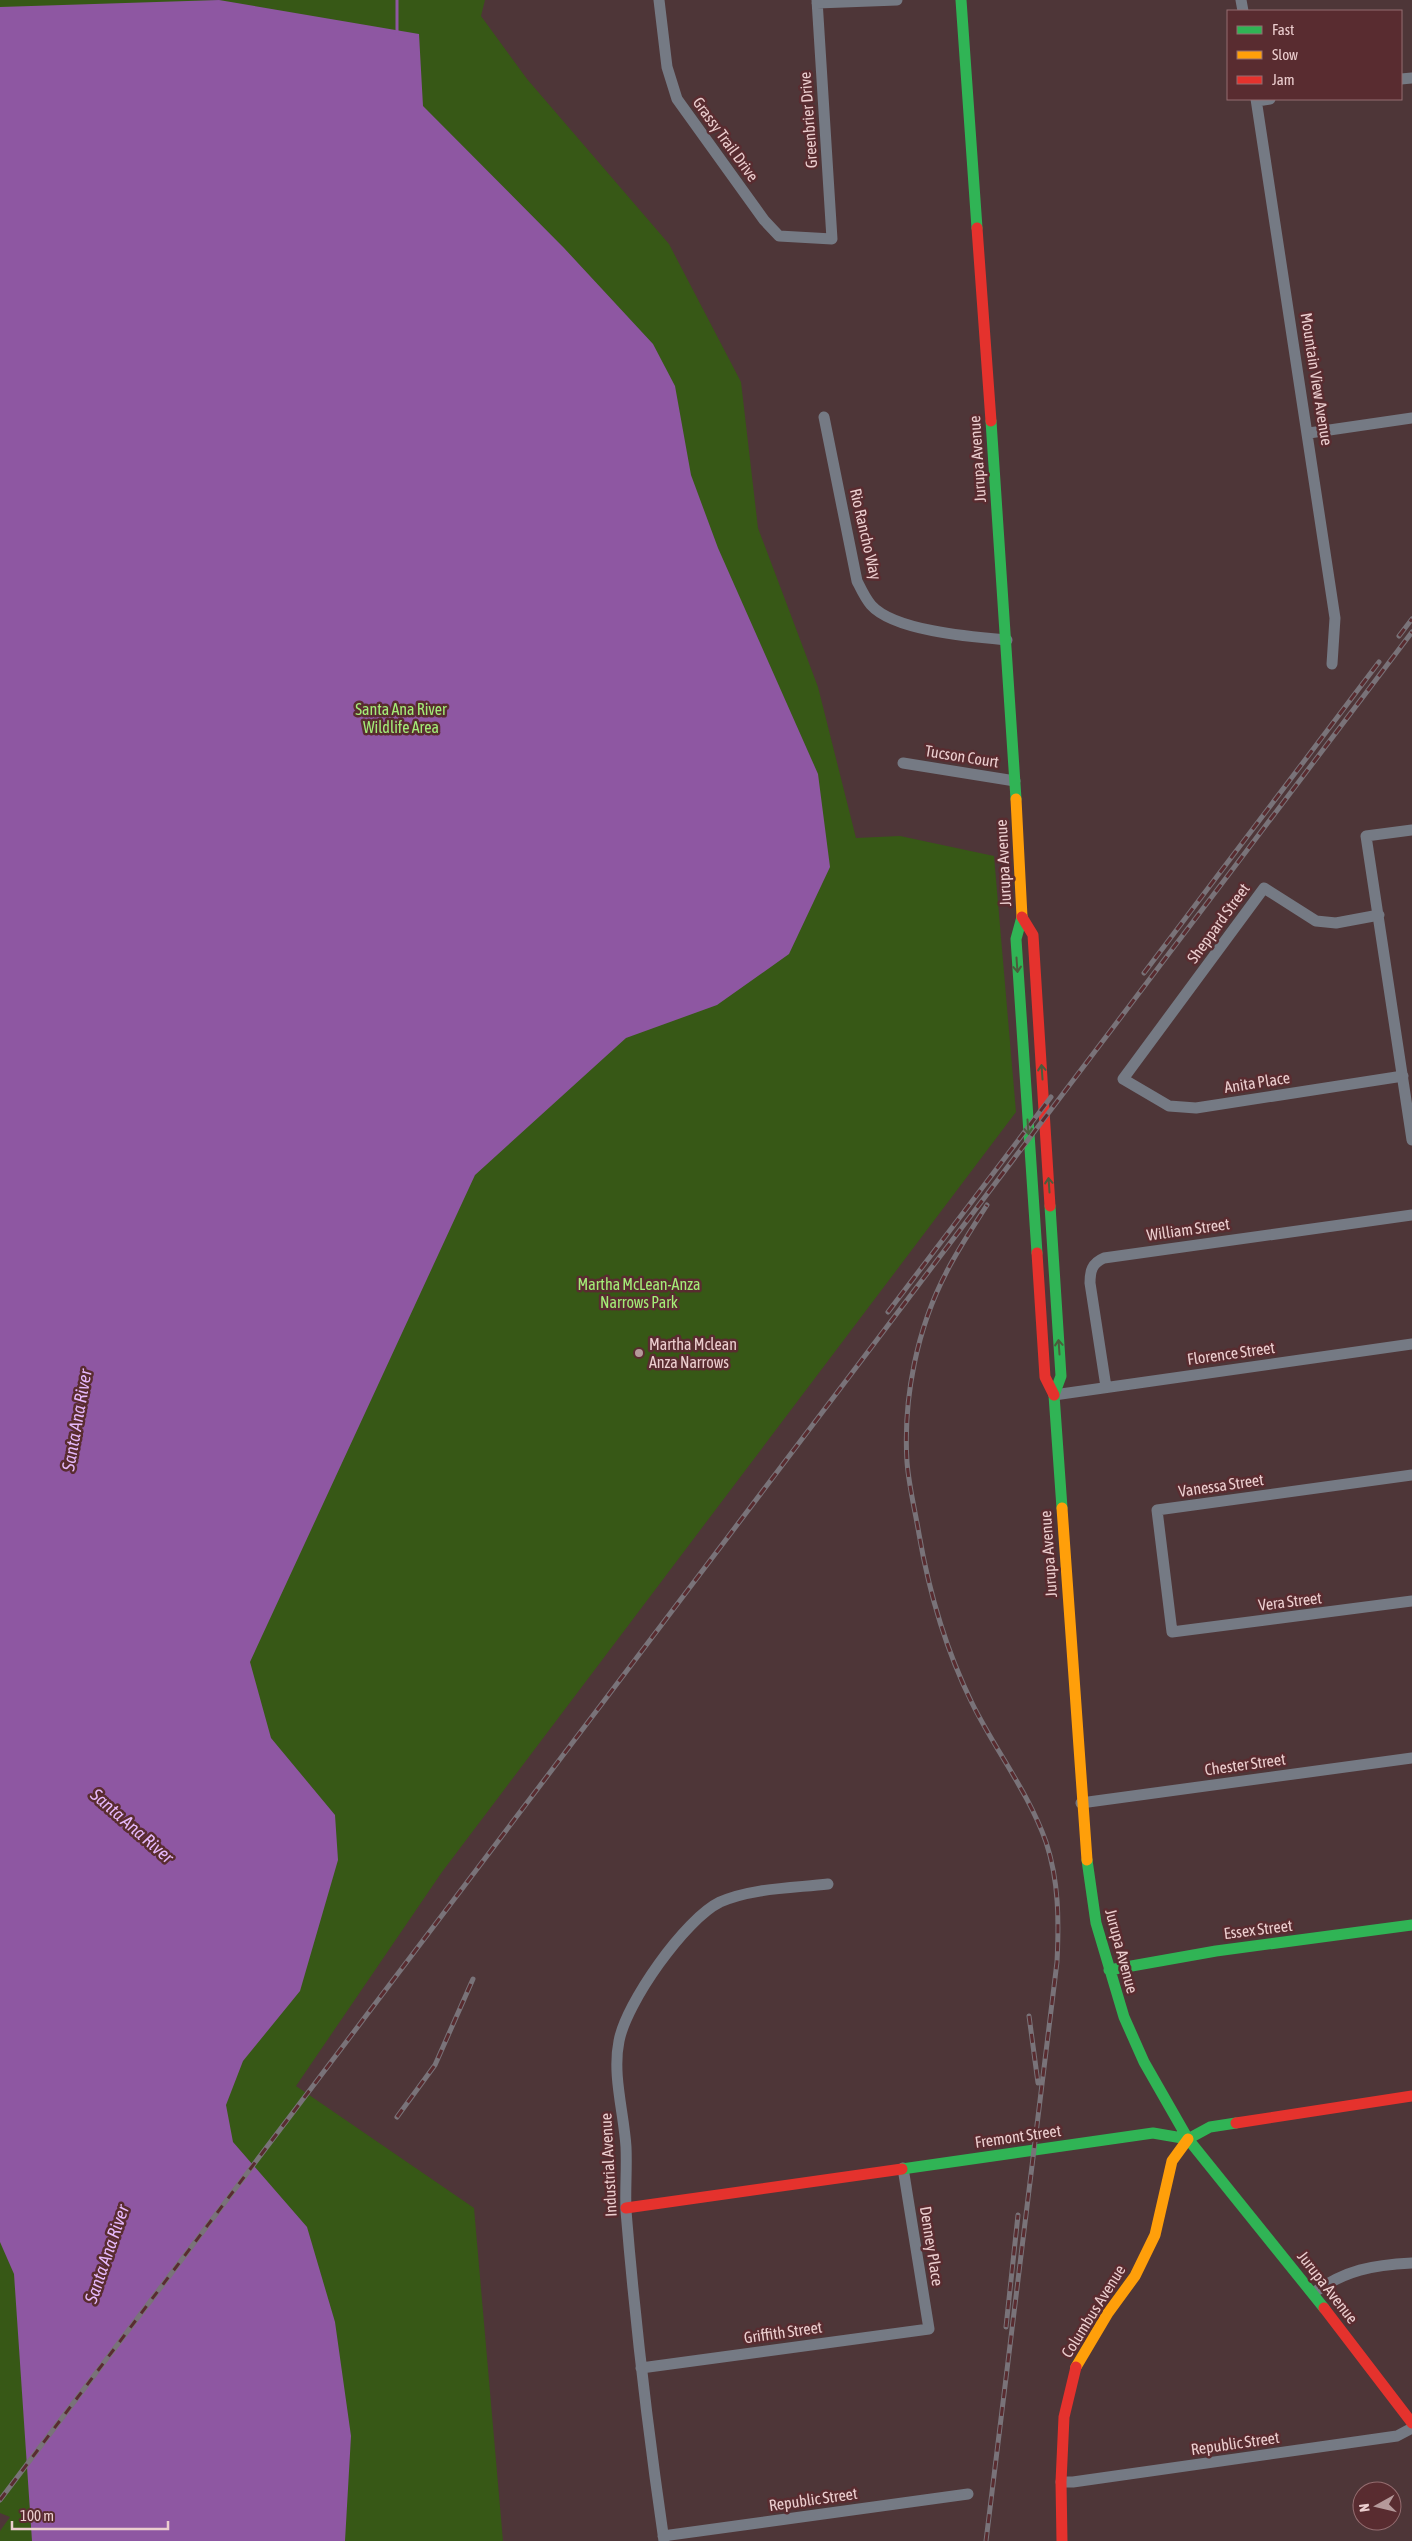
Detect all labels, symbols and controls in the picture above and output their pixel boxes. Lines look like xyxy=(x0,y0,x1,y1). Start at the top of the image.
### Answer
legend xyxy=(1227,10,1402,100)
text: Fast xyxy=(1272,21,1294,38)
text: Slow xyxy=(1272,46,1298,63)
street label: Greenbrier Drive xyxy=(796,71,820,169)
text: Jam xyxy=(1272,71,1295,88)
street label: Grassy Trail Drive xyxy=(689,93,763,185)
street label: Mountain View Avenue xyxy=(1298,311,1336,447)
street label: Jurupa Avenue xyxy=(965,415,990,503)
street label: Rio Rancho Way xyxy=(846,487,885,582)
park label: Santa Ana River Wildlife Area xyxy=(355,700,447,736)
street label: Tucson Court xyxy=(924,741,1001,771)
street label: Jurupa Avenue xyxy=(992,819,1015,907)
street label: Sheppard Street xyxy=(1183,879,1254,967)
one-way arrow xyxy=(1013,956,1022,972)
one-way arrow xyxy=(1037,1064,1046,1080)
street label: Anita Place xyxy=(1223,1068,1291,1096)
one-way arrow xyxy=(1024,1118,1033,1134)
one-way arrow xyxy=(1045,1177,1054,1193)
street label: William Street xyxy=(1145,1214,1231,1244)
park label: Martha McLean-Anza Narrows Park xyxy=(578,1275,700,1311)
place label: Martha Mclean Anza Narrows xyxy=(649,1335,737,1371)
street label: Florence Street xyxy=(1186,1338,1276,1368)
one-way arrow xyxy=(1055,1339,1064,1355)
marker: Martha Mclean Anza Narrows xyxy=(633,1347,645,1359)
water label: Santa Ana River xyxy=(57,1367,96,1473)
street label: Vanessa Street xyxy=(1177,1470,1265,1500)
street label: Jurupa Avenue xyxy=(1036,1510,1061,1598)
street label: Vera Street xyxy=(1257,1588,1323,1614)
street label: Chester Street xyxy=(1203,1749,1287,1779)
water label: Santa Ana River xyxy=(86,1783,179,1868)
street label: Jurupa Avenue xyxy=(1101,1907,1142,1996)
street label: Essex Street xyxy=(1223,1916,1294,1942)
street label: Industrial Avenue xyxy=(596,2113,620,2217)
street label: Fremont Street xyxy=(974,2121,1063,2151)
water label: Santa Ana River xyxy=(80,2201,133,2307)
street label: Denney Place xyxy=(916,2205,947,2287)
street label: Jurupa Avenue xyxy=(1293,2247,1362,2327)
street label: Columbus Avenue xyxy=(1057,2261,1129,2361)
street label: Griffith Street xyxy=(743,2318,824,2346)
street label: Republic Street xyxy=(1190,2428,1281,2459)
north arrow xyxy=(1352,2481,1402,2531)
street label: Republic Street xyxy=(768,2484,859,2515)
scale bar xyxy=(12,2498,169,2530)
text: N xyxy=(1356,2503,1373,2513)
text: 100 m xyxy=(20,2507,54,2524)

